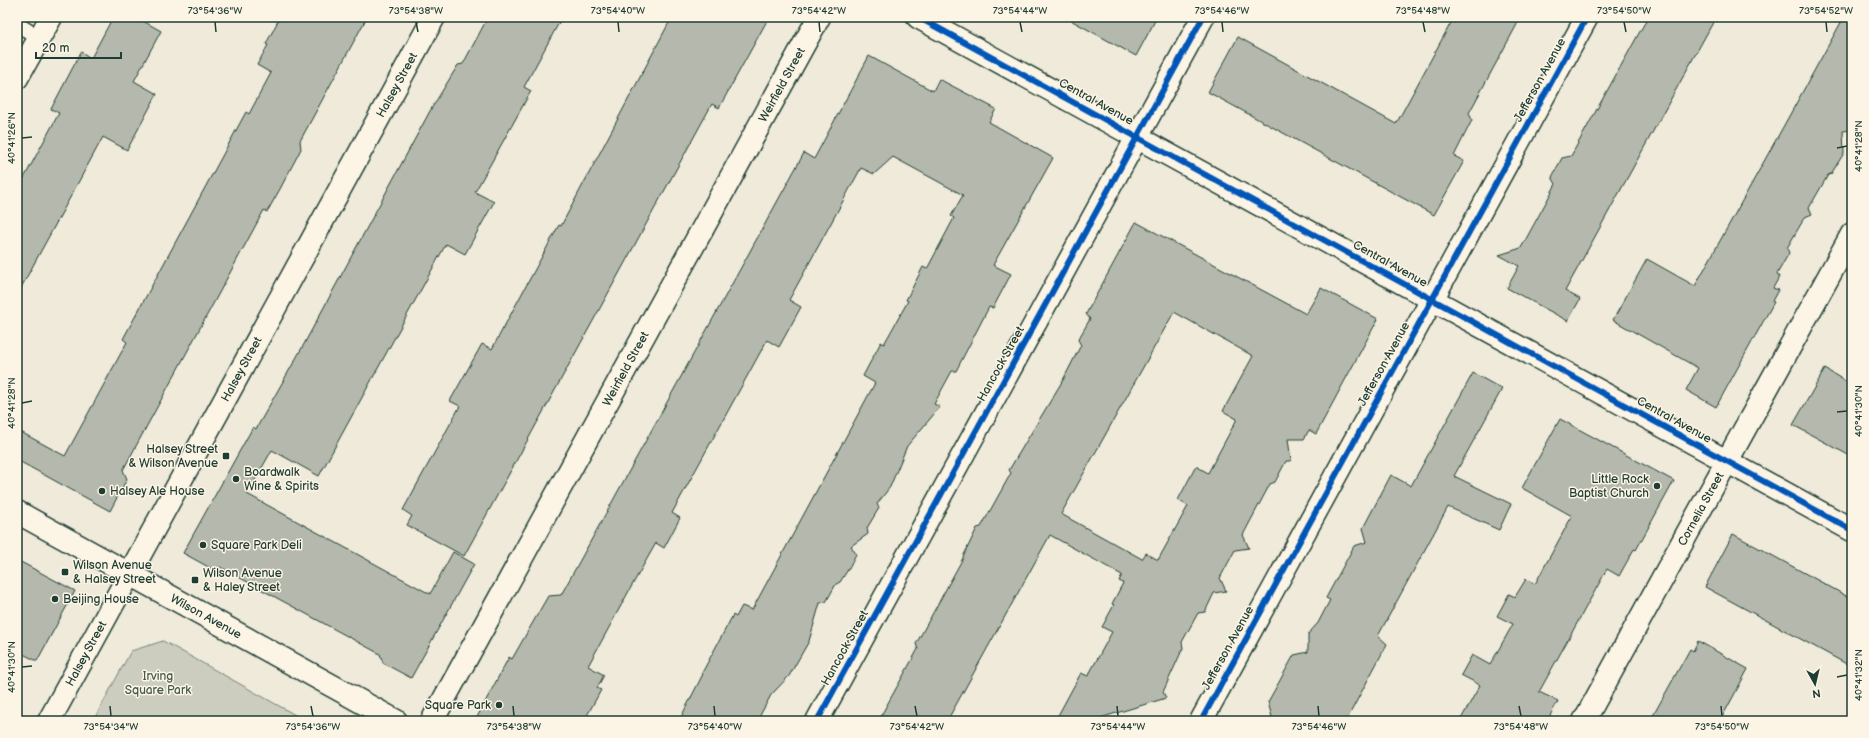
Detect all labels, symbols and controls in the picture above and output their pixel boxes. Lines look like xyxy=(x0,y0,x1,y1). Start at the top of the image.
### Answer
text: 73°54'36"W xyxy=(188,5,242,17)
text: 73°54'38"W xyxy=(389,5,443,17)
text: 73°54'40"W xyxy=(591,5,645,17)
text: 73°54'42"W xyxy=(792,5,846,17)
text: 73°54'44"W xyxy=(993,5,1047,17)
text: 73°54'46"W xyxy=(1195,5,1249,17)
text: 73°54'48"W xyxy=(1396,5,1450,17)
text: 73°54'50"W xyxy=(1597,5,1651,17)
text: 73°54'52"W xyxy=(1799,5,1853,17)
scale bar xyxy=(36,34,121,60)
street label: Jefferson Avenue xyxy=(1511,35,1569,125)
text: 20 m xyxy=(42,41,69,56)
street label: Weirfield Street xyxy=(755,45,808,125)
street label: Halsey Street xyxy=(373,50,421,120)
street label: Central Avenue xyxy=(1056,75,1136,129)
text: 40°41'26"N xyxy=(6,112,18,164)
text: 40°41'28"N xyxy=(1853,120,1865,172)
street label: Central Avenue xyxy=(1350,237,1430,291)
street label: Jefferson Avenue xyxy=(1355,319,1413,409)
street label: Hancock Street xyxy=(974,323,1028,404)
street label: Weirfield Street xyxy=(599,328,652,409)
street label: Halsey Street xyxy=(218,334,265,404)
text: 40°41'28"N xyxy=(6,377,18,429)
text: 40°41'30"N xyxy=(1853,385,1865,437)
street label: Central Avenue xyxy=(1634,393,1714,447)
place label: Halsey Street & Wilson Avenue xyxy=(128,442,218,471)
marker: Halsey Street & Wilson Avenue xyxy=(221,451,231,461)
place label: Boardwalk Wine & Spirits xyxy=(244,465,319,494)
street label: Cornelia Street xyxy=(1674,469,1727,548)
place label: Little Rock Baptist Church xyxy=(1569,472,1649,501)
marker: Boardwalk Wine & Spirits xyxy=(231,474,241,484)
marker: Little Rock Baptist Church xyxy=(1652,481,1662,491)
place label: Halsey Ale House xyxy=(110,484,205,499)
marker: Halsey Ale House xyxy=(97,486,107,496)
place label: Square Park Deli xyxy=(211,538,302,553)
marker: Square Park Deli xyxy=(198,540,208,550)
place label: Wilson Avenue & Halsey Street xyxy=(73,558,156,587)
place label: Wilson Avenue & Haley Street xyxy=(203,566,282,595)
marker: Wilson Avenue & Halsey Street xyxy=(60,567,70,577)
marker: Wilson Avenue & Haley Street xyxy=(190,575,200,585)
street label: Wilson Avenue xyxy=(168,591,244,642)
place label: Beijing House xyxy=(63,592,139,607)
marker: Beijing House xyxy=(50,594,60,604)
street label: Jefferson Avenue xyxy=(1199,603,1257,693)
street label: Hancock Street xyxy=(818,607,872,688)
street label: Halsey Street xyxy=(62,618,110,689)
text: 40°41'30"N xyxy=(6,641,18,693)
text: 40°41'32"N xyxy=(1853,649,1865,701)
north arrow xyxy=(1795,664,1835,704)
park label: Irving Square Park xyxy=(125,669,191,698)
text: N xyxy=(1811,686,1821,700)
place label: Square Park xyxy=(425,698,491,713)
marker: Square Park xyxy=(494,700,504,710)
text: 73°54'34"W xyxy=(84,721,138,733)
text: 73°54'36"W xyxy=(286,721,340,733)
text: 73°54'38"W xyxy=(487,721,541,733)
text: 73°54'40"W xyxy=(688,721,742,733)
text: 73°54'42"W xyxy=(890,721,944,733)
text: 73°54'44"W xyxy=(1091,721,1145,733)
text: 73°54'46"W xyxy=(1292,721,1346,733)
text: 73°54'48"W xyxy=(1494,721,1548,733)
text: 73°54'50"W xyxy=(1695,721,1749,733)

